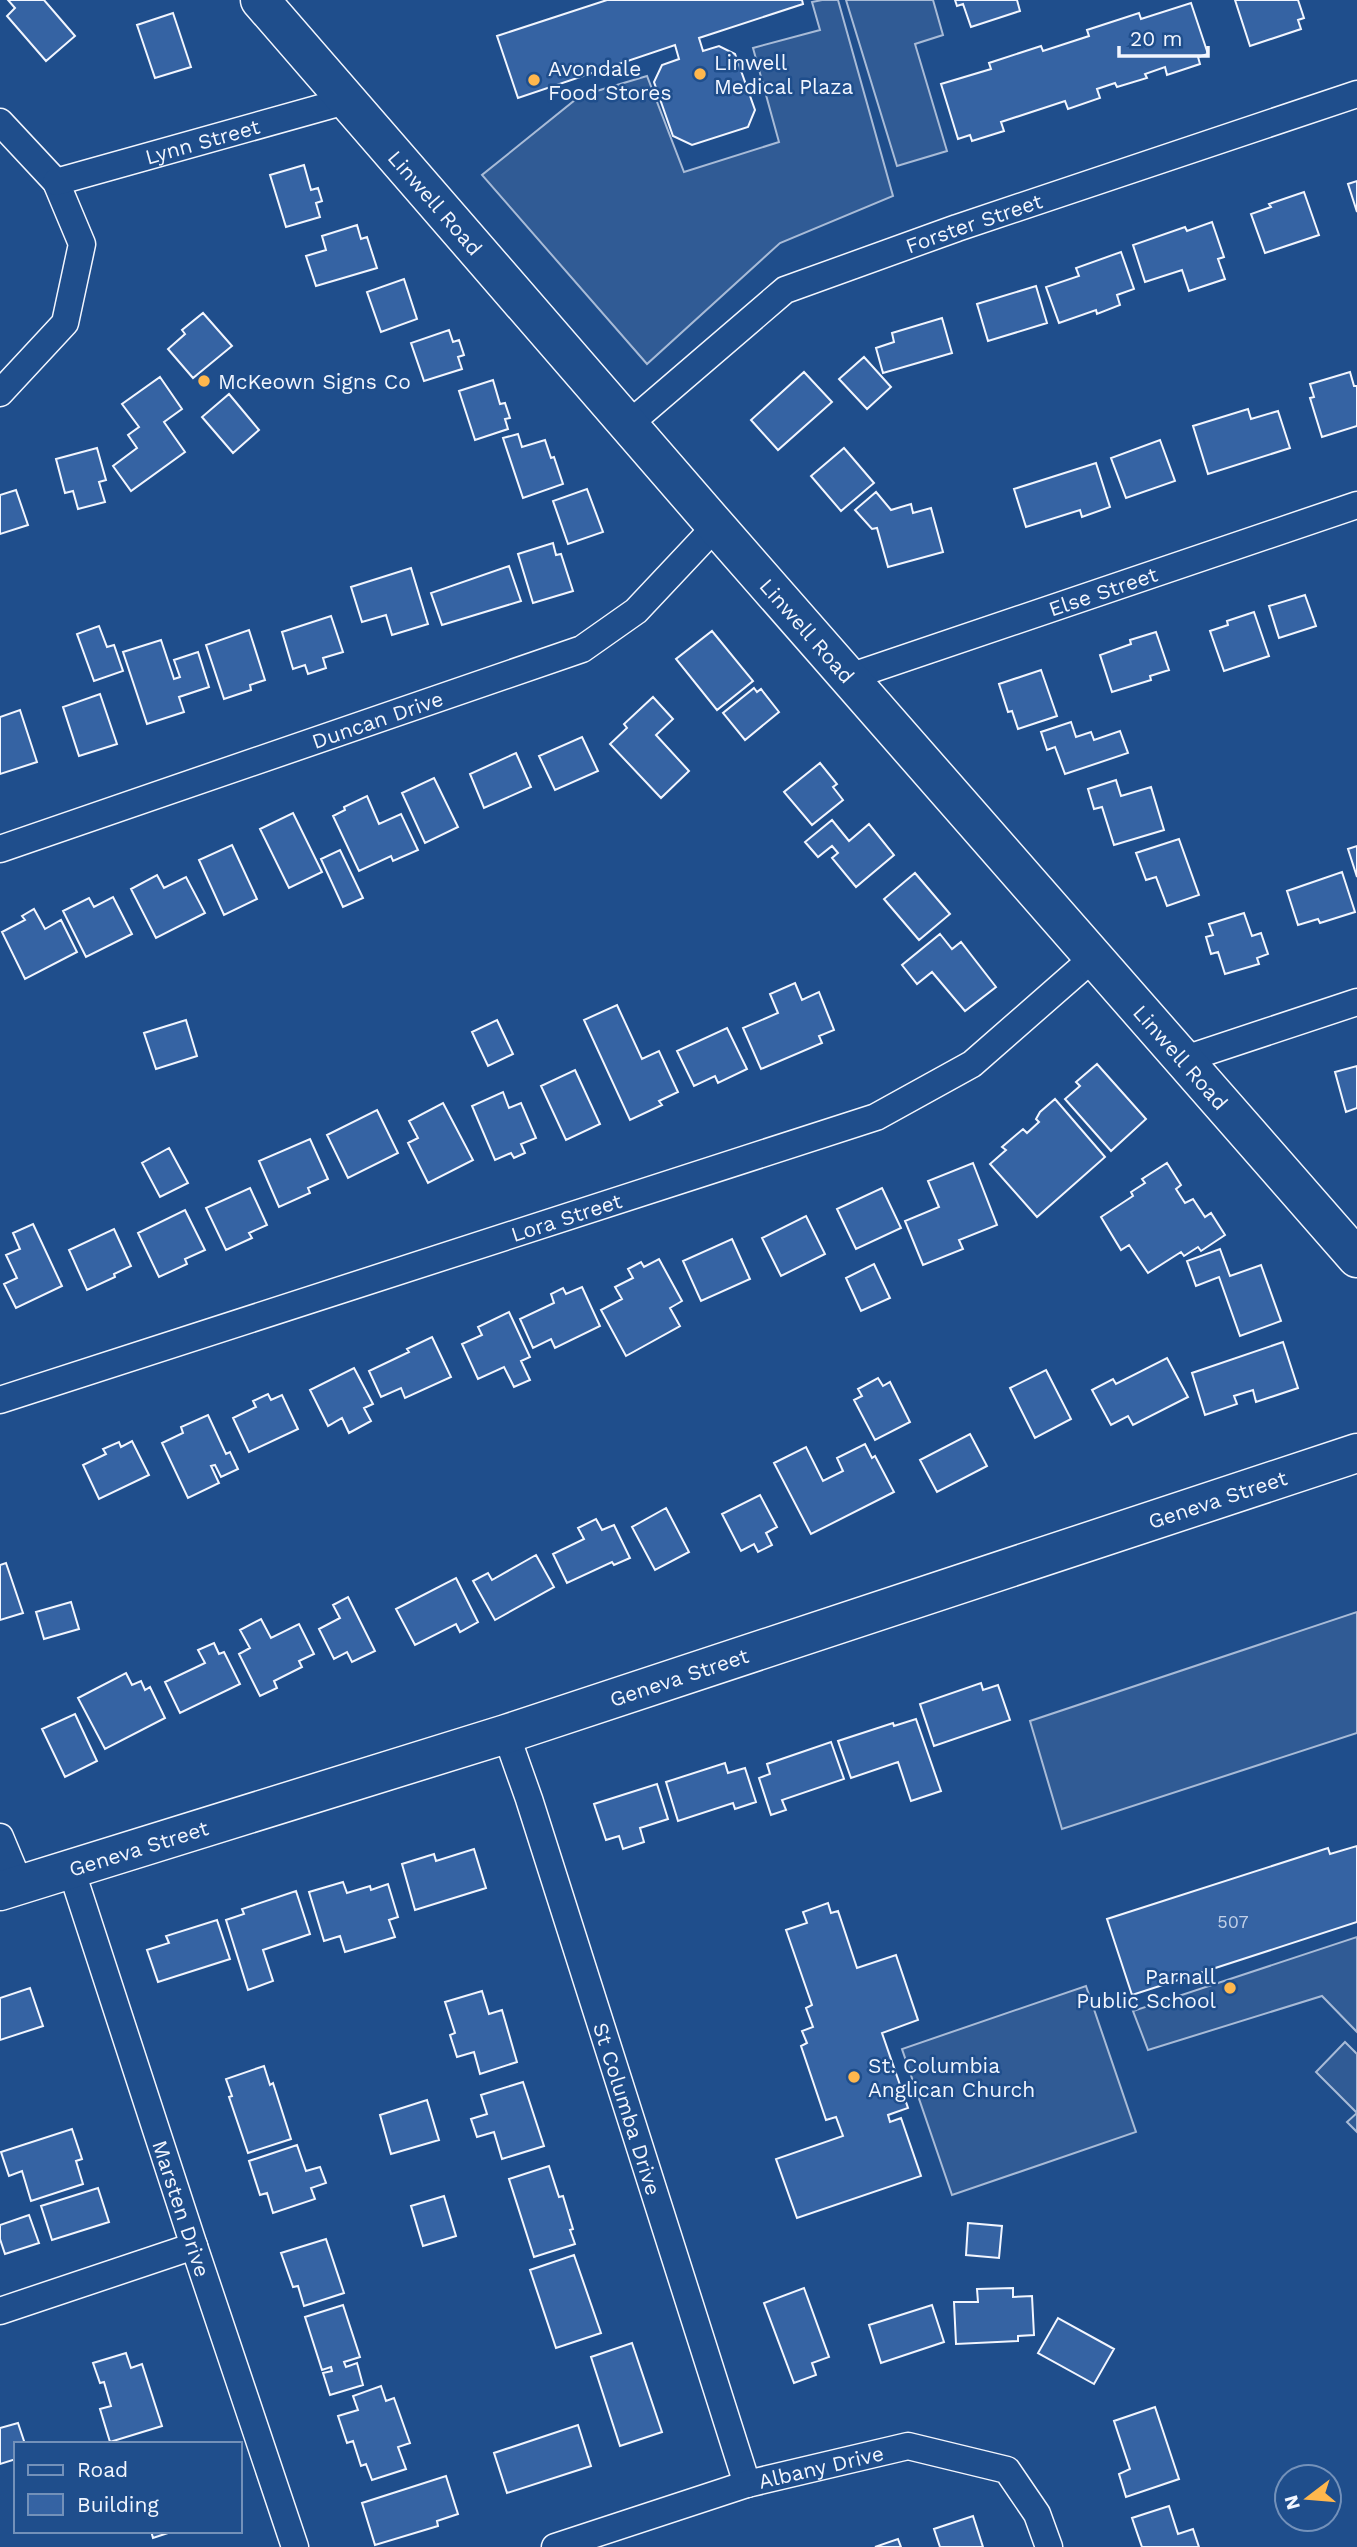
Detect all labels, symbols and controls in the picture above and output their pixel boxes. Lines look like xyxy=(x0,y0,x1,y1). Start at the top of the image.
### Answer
scale bar xyxy=(1119,14,1208,58)
text: 20 m xyxy=(1130,26,1182,51)
place label: Linwell Medical Plaza xyxy=(714,50,853,99)
place label: Avondale Food Stores xyxy=(548,56,671,105)
marker: Linwell Medical Plaza xyxy=(692,66,708,82)
marker: Avondale Food Stores xyxy=(526,72,542,88)
street label: Lynn Street xyxy=(142,113,263,169)
street label: Linwell Road xyxy=(383,145,488,260)
street label: Forster Street xyxy=(902,188,1046,258)
place label: McKeown Signs Co xyxy=(218,369,411,394)
marker: McKeown Signs Co xyxy=(196,373,212,389)
street label: Else Street xyxy=(1045,561,1161,621)
street label: Linwell Road xyxy=(755,573,860,688)
street label: Duncan Drive xyxy=(308,685,446,753)
street label: Linwell Road xyxy=(1128,1000,1234,1115)
street label: Lora Street xyxy=(508,1187,625,1247)
street label: Geneva Street xyxy=(1145,1464,1290,1534)
street label: Geneva Street xyxy=(606,1642,752,1711)
street label: Geneva Street xyxy=(66,1815,211,1881)
house number: 507 xyxy=(1217,1911,1249,1932)
place label: Parnall Public School xyxy=(1076,1964,1217,2013)
marker: Parnall Public School xyxy=(1222,1980,1238,1996)
street label: St Columba Drive xyxy=(588,2019,667,2198)
place label: St. Columbia Anglican Church xyxy=(868,2053,1035,2102)
marker: St. Columbia Anglican Church xyxy=(846,2069,862,2085)
street label: Marsten Drive xyxy=(148,2137,216,2280)
street label: Albany Drive xyxy=(756,2440,886,2493)
legend xyxy=(14,2442,242,2533)
text: Road xyxy=(77,2457,128,2482)
north arrow xyxy=(1273,2463,1343,2533)
text: Building xyxy=(77,2492,159,2517)
text: N xyxy=(1279,2493,1305,2512)

